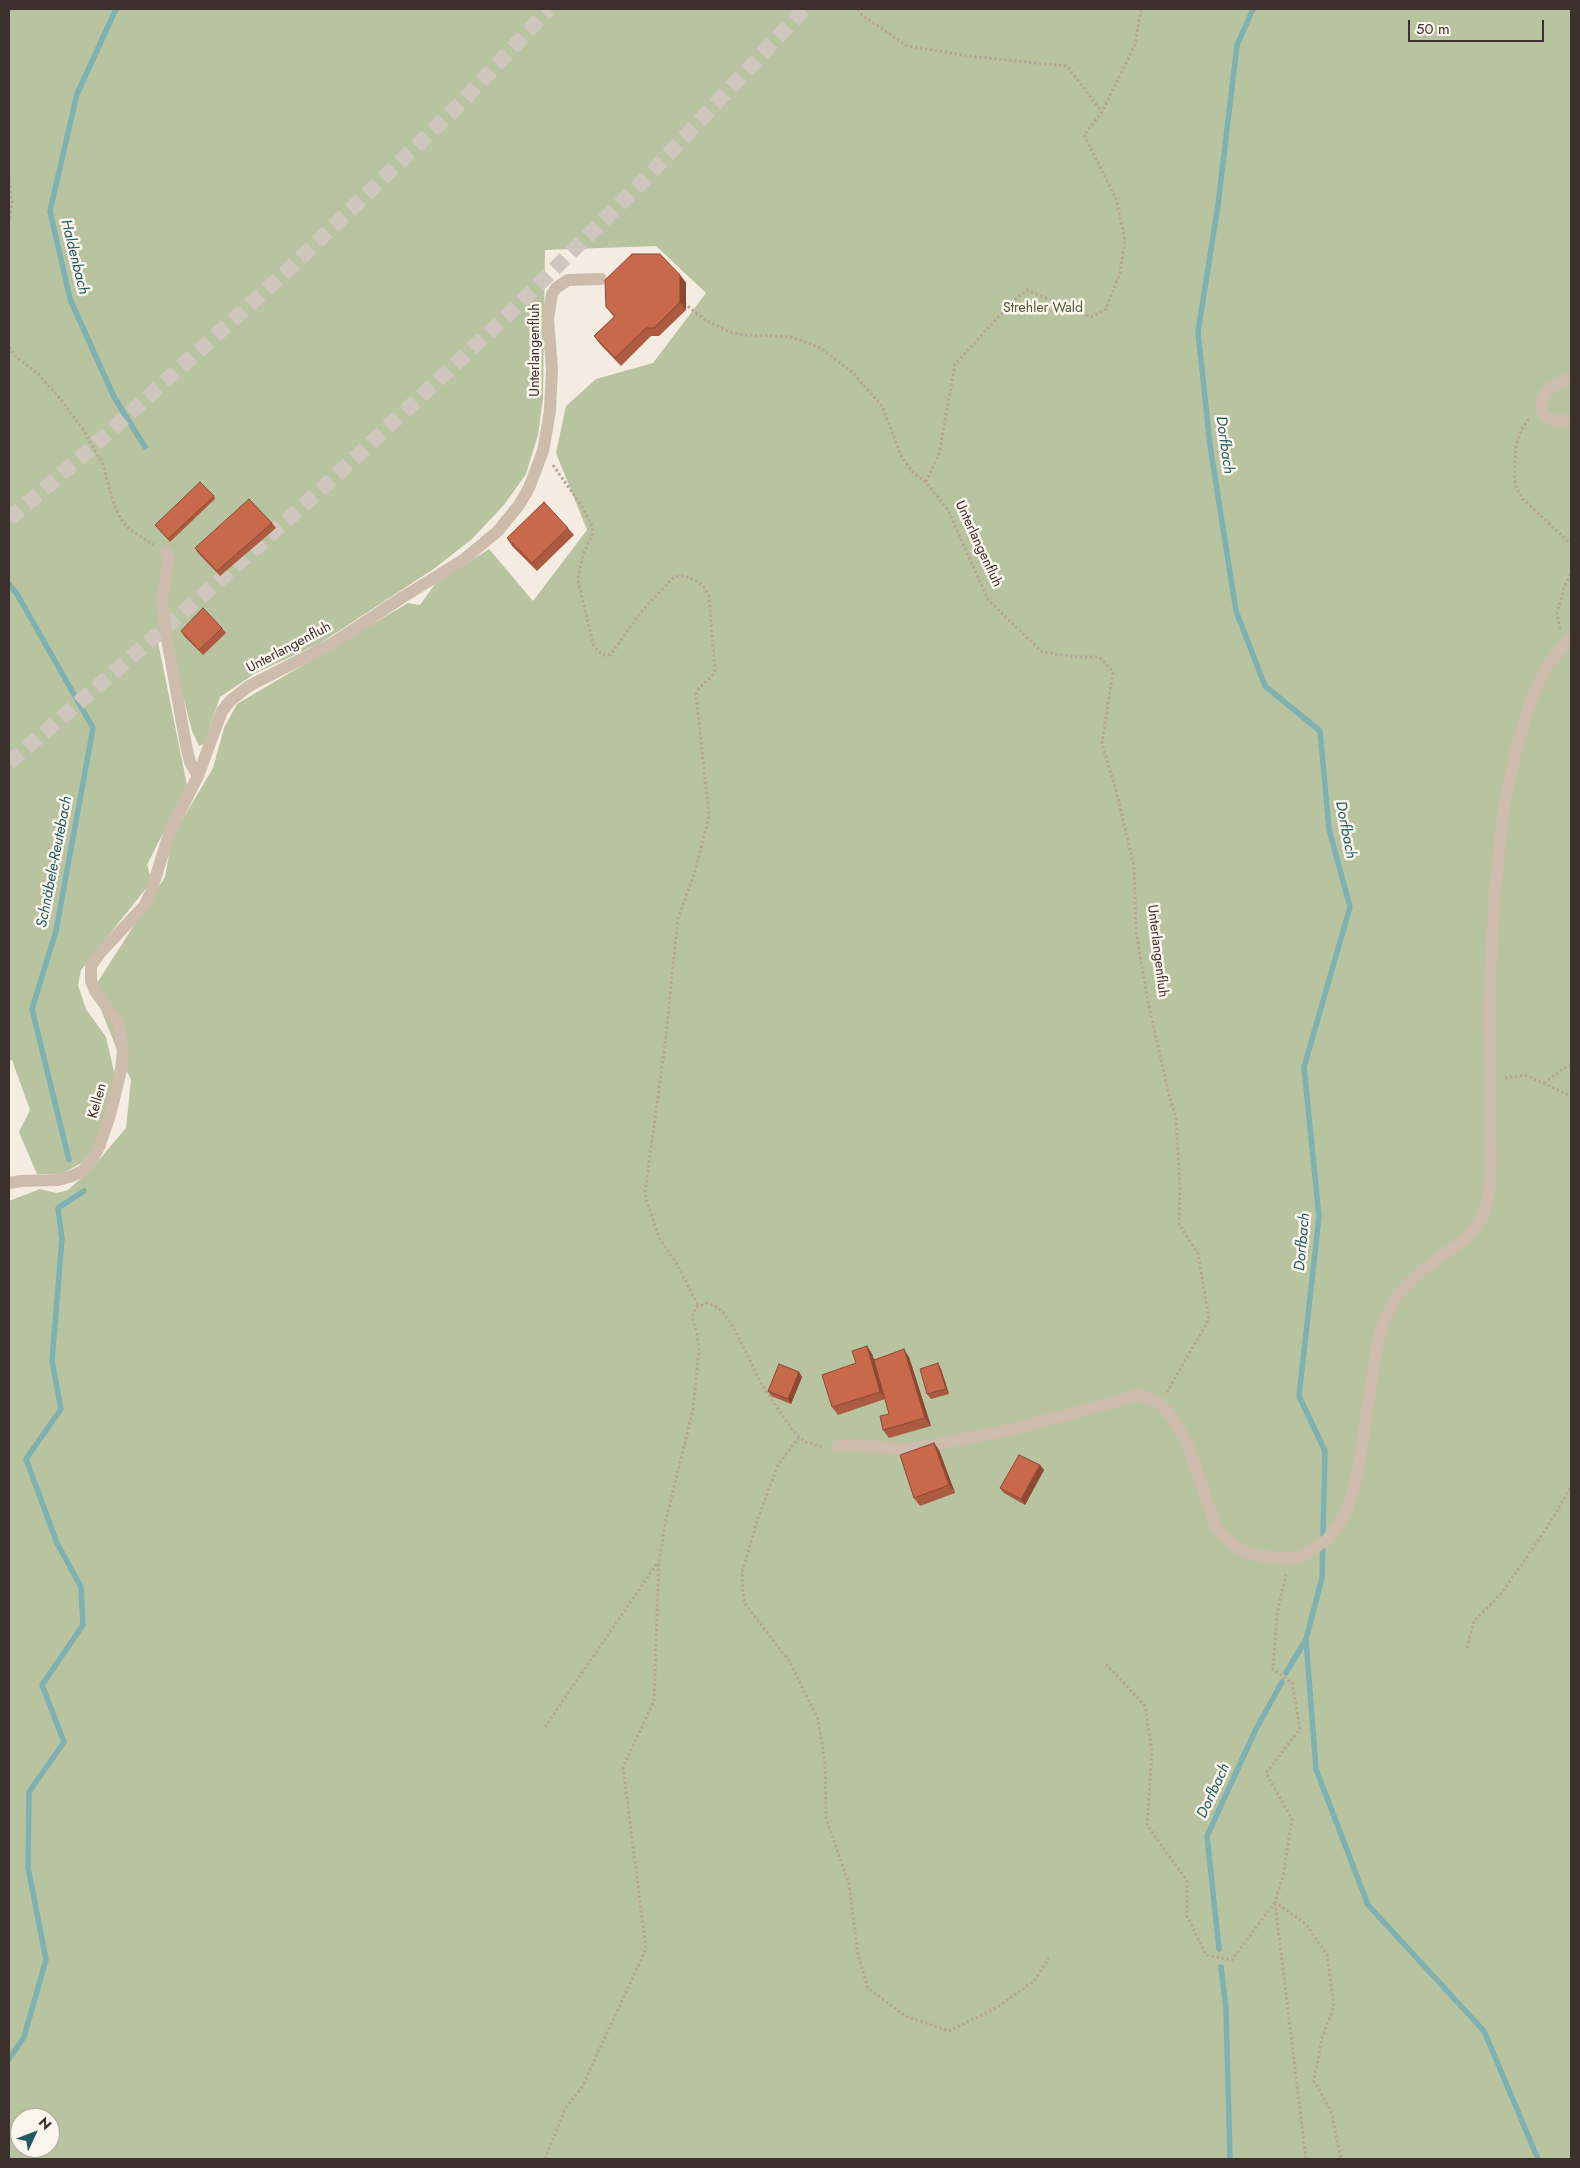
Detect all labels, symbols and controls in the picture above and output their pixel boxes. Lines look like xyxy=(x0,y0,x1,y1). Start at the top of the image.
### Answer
scale bar xyxy=(1410,10,1546,42)
text: 50 m xyxy=(1416,18,1450,40)
water label: Haldenbach xyxy=(56,218,92,296)
park label: Strehler Wald xyxy=(1003,301,1083,317)
street label: Unterlangenfluh xyxy=(528,303,544,397)
water label: Dorfbach xyxy=(1211,415,1237,475)
street label: Unterlangenfluh xyxy=(951,498,1005,590)
street label: Unterlangenfluh xyxy=(244,619,334,677)
water label: Schnäbele-Reutebach xyxy=(33,795,77,929)
water label: Dorfbach xyxy=(1331,800,1359,860)
street label: Unterlangenfluh xyxy=(1143,904,1171,998)
street label: Kellen xyxy=(85,1082,111,1120)
water label: Dorfbach xyxy=(1291,1212,1315,1272)
water label: Dorfbach xyxy=(1194,1761,1234,1821)
north arrow xyxy=(10,2108,60,2158)
text: N xyxy=(34,2113,56,2134)

